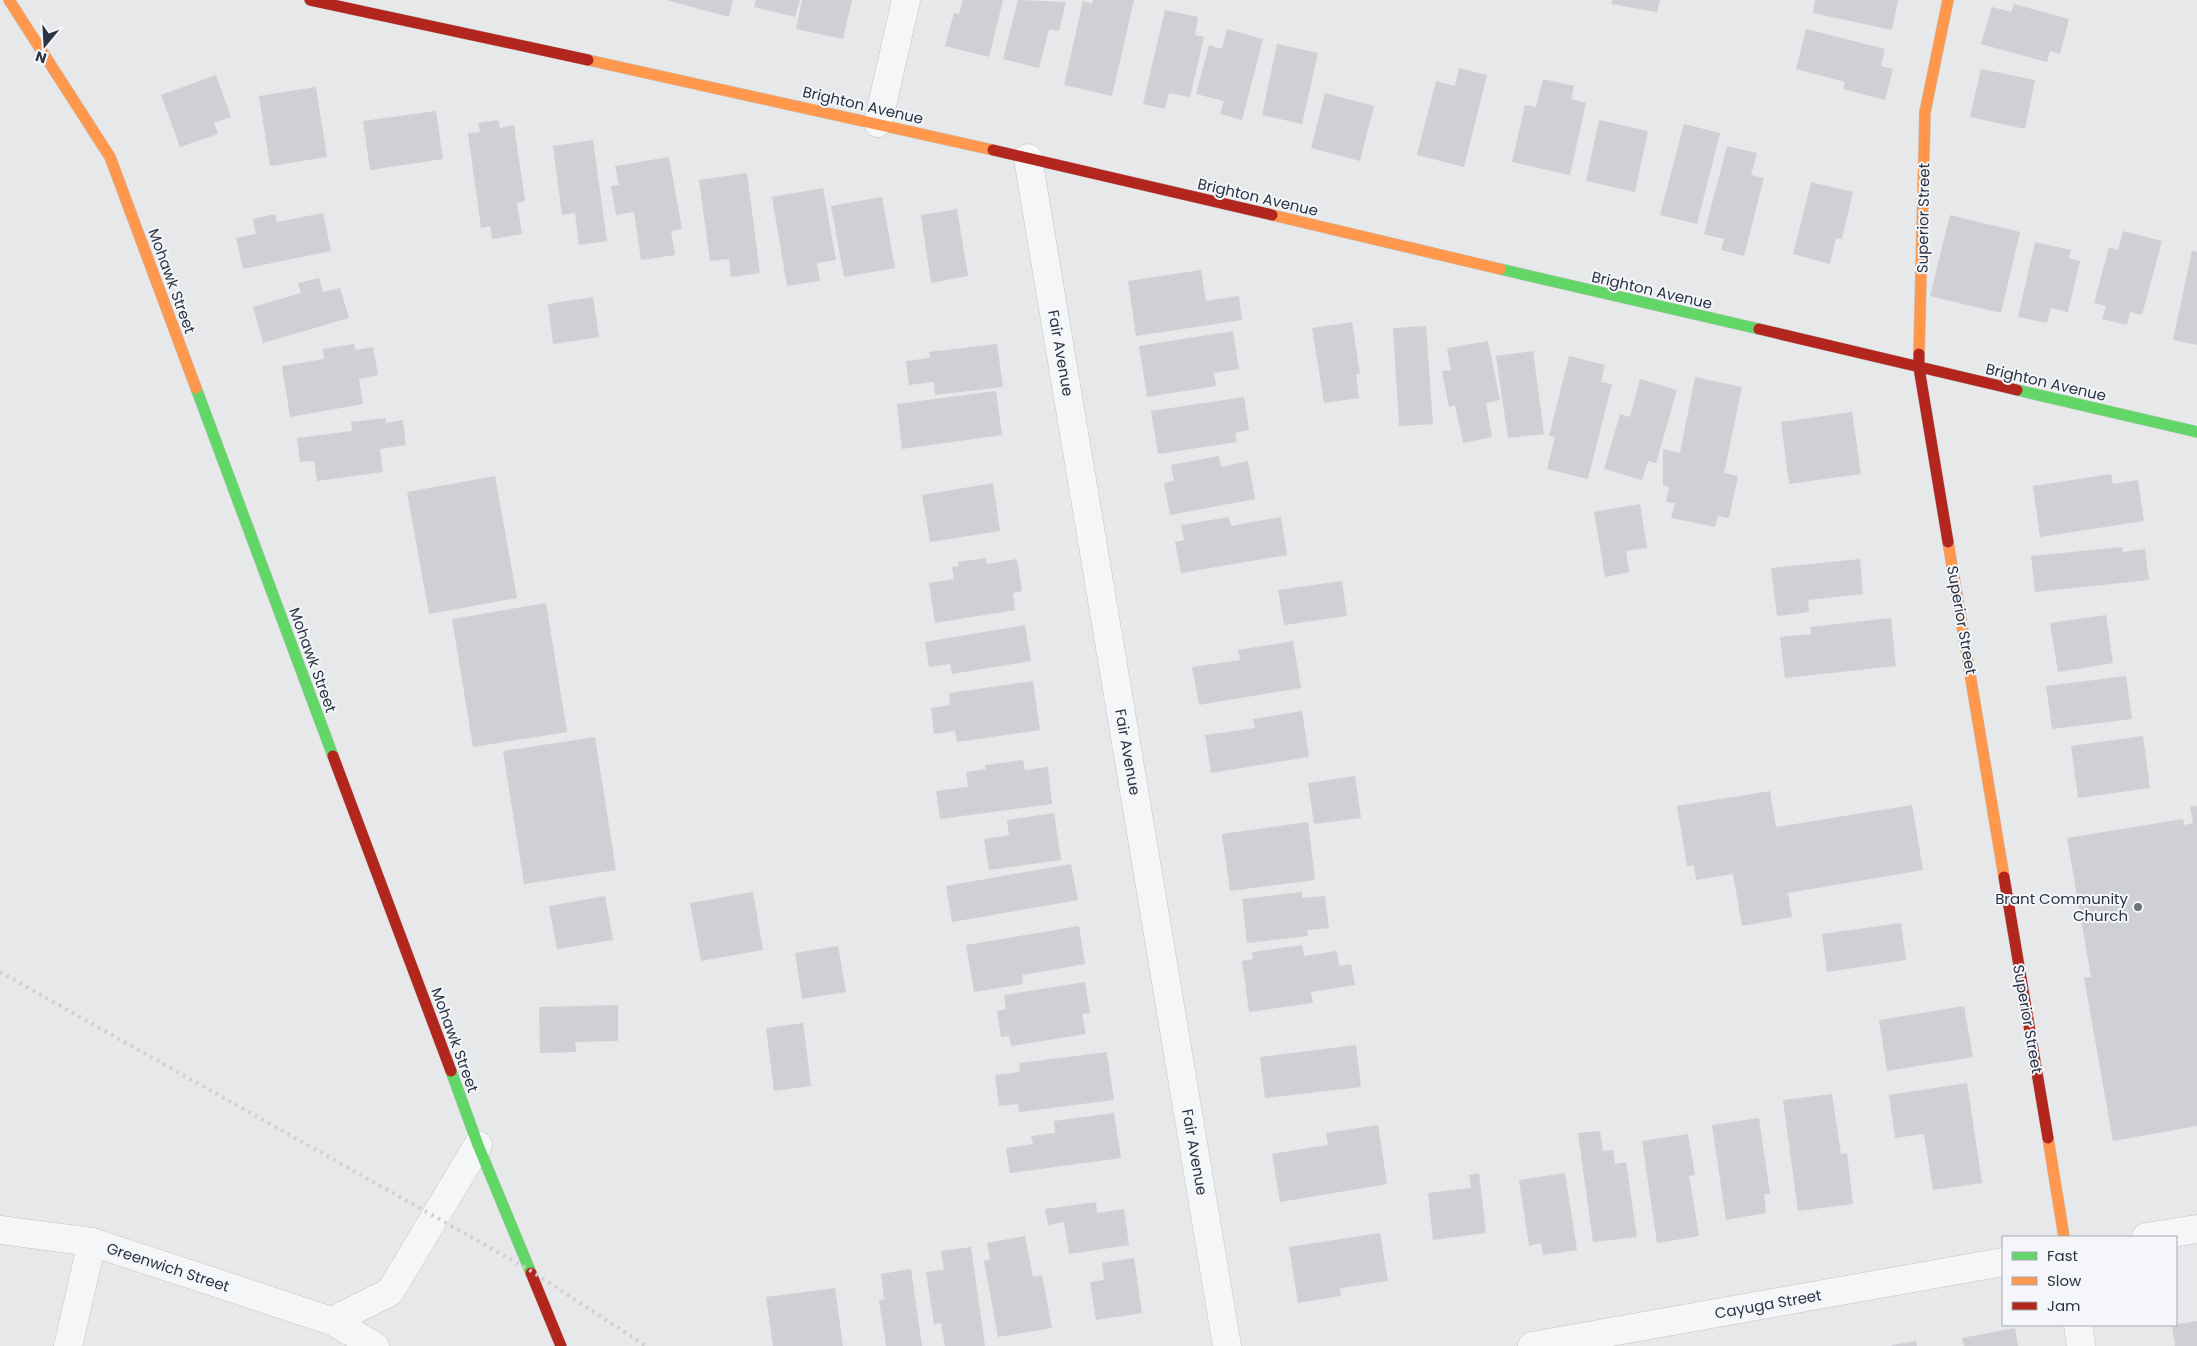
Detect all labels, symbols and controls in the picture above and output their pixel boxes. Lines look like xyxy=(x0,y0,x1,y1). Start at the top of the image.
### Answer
north arrow xyxy=(20,20,70,70)
text: N xyxy=(33,46,49,69)
street label: Brighton Avenue xyxy=(801,81,925,129)
street label: Superior Street xyxy=(1912,163,1934,273)
street label: Brighton Avenue xyxy=(1196,173,1320,221)
street label: Mohawk Street xyxy=(143,226,201,336)
street label: Brighton Avenue xyxy=(1590,266,1714,314)
street label: Fair Avenue xyxy=(1043,308,1079,398)
street label: Brighton Avenue xyxy=(1984,358,2108,406)
street label: Superior Street xyxy=(1942,564,1982,676)
street label: Mohawk Street xyxy=(284,605,342,715)
street label: Fair Avenue xyxy=(1110,707,1146,797)
place label: Brant Community Church xyxy=(1995,888,2129,926)
marker: Brant Community Church xyxy=(2132,901,2144,913)
street label: Superior Street xyxy=(2008,963,2048,1075)
street label: Mohawk Street xyxy=(426,985,484,1095)
street label: Fair Avenue xyxy=(1177,1107,1213,1197)
legend xyxy=(2002,1236,2177,1326)
street label: Greenwich Street xyxy=(104,1237,232,1297)
text: Fast xyxy=(2047,1245,2078,1266)
text: Slow xyxy=(2047,1270,2082,1291)
street label: Cayuga Street xyxy=(1713,1284,1823,1324)
text: Jam xyxy=(2047,1295,2081,1316)

